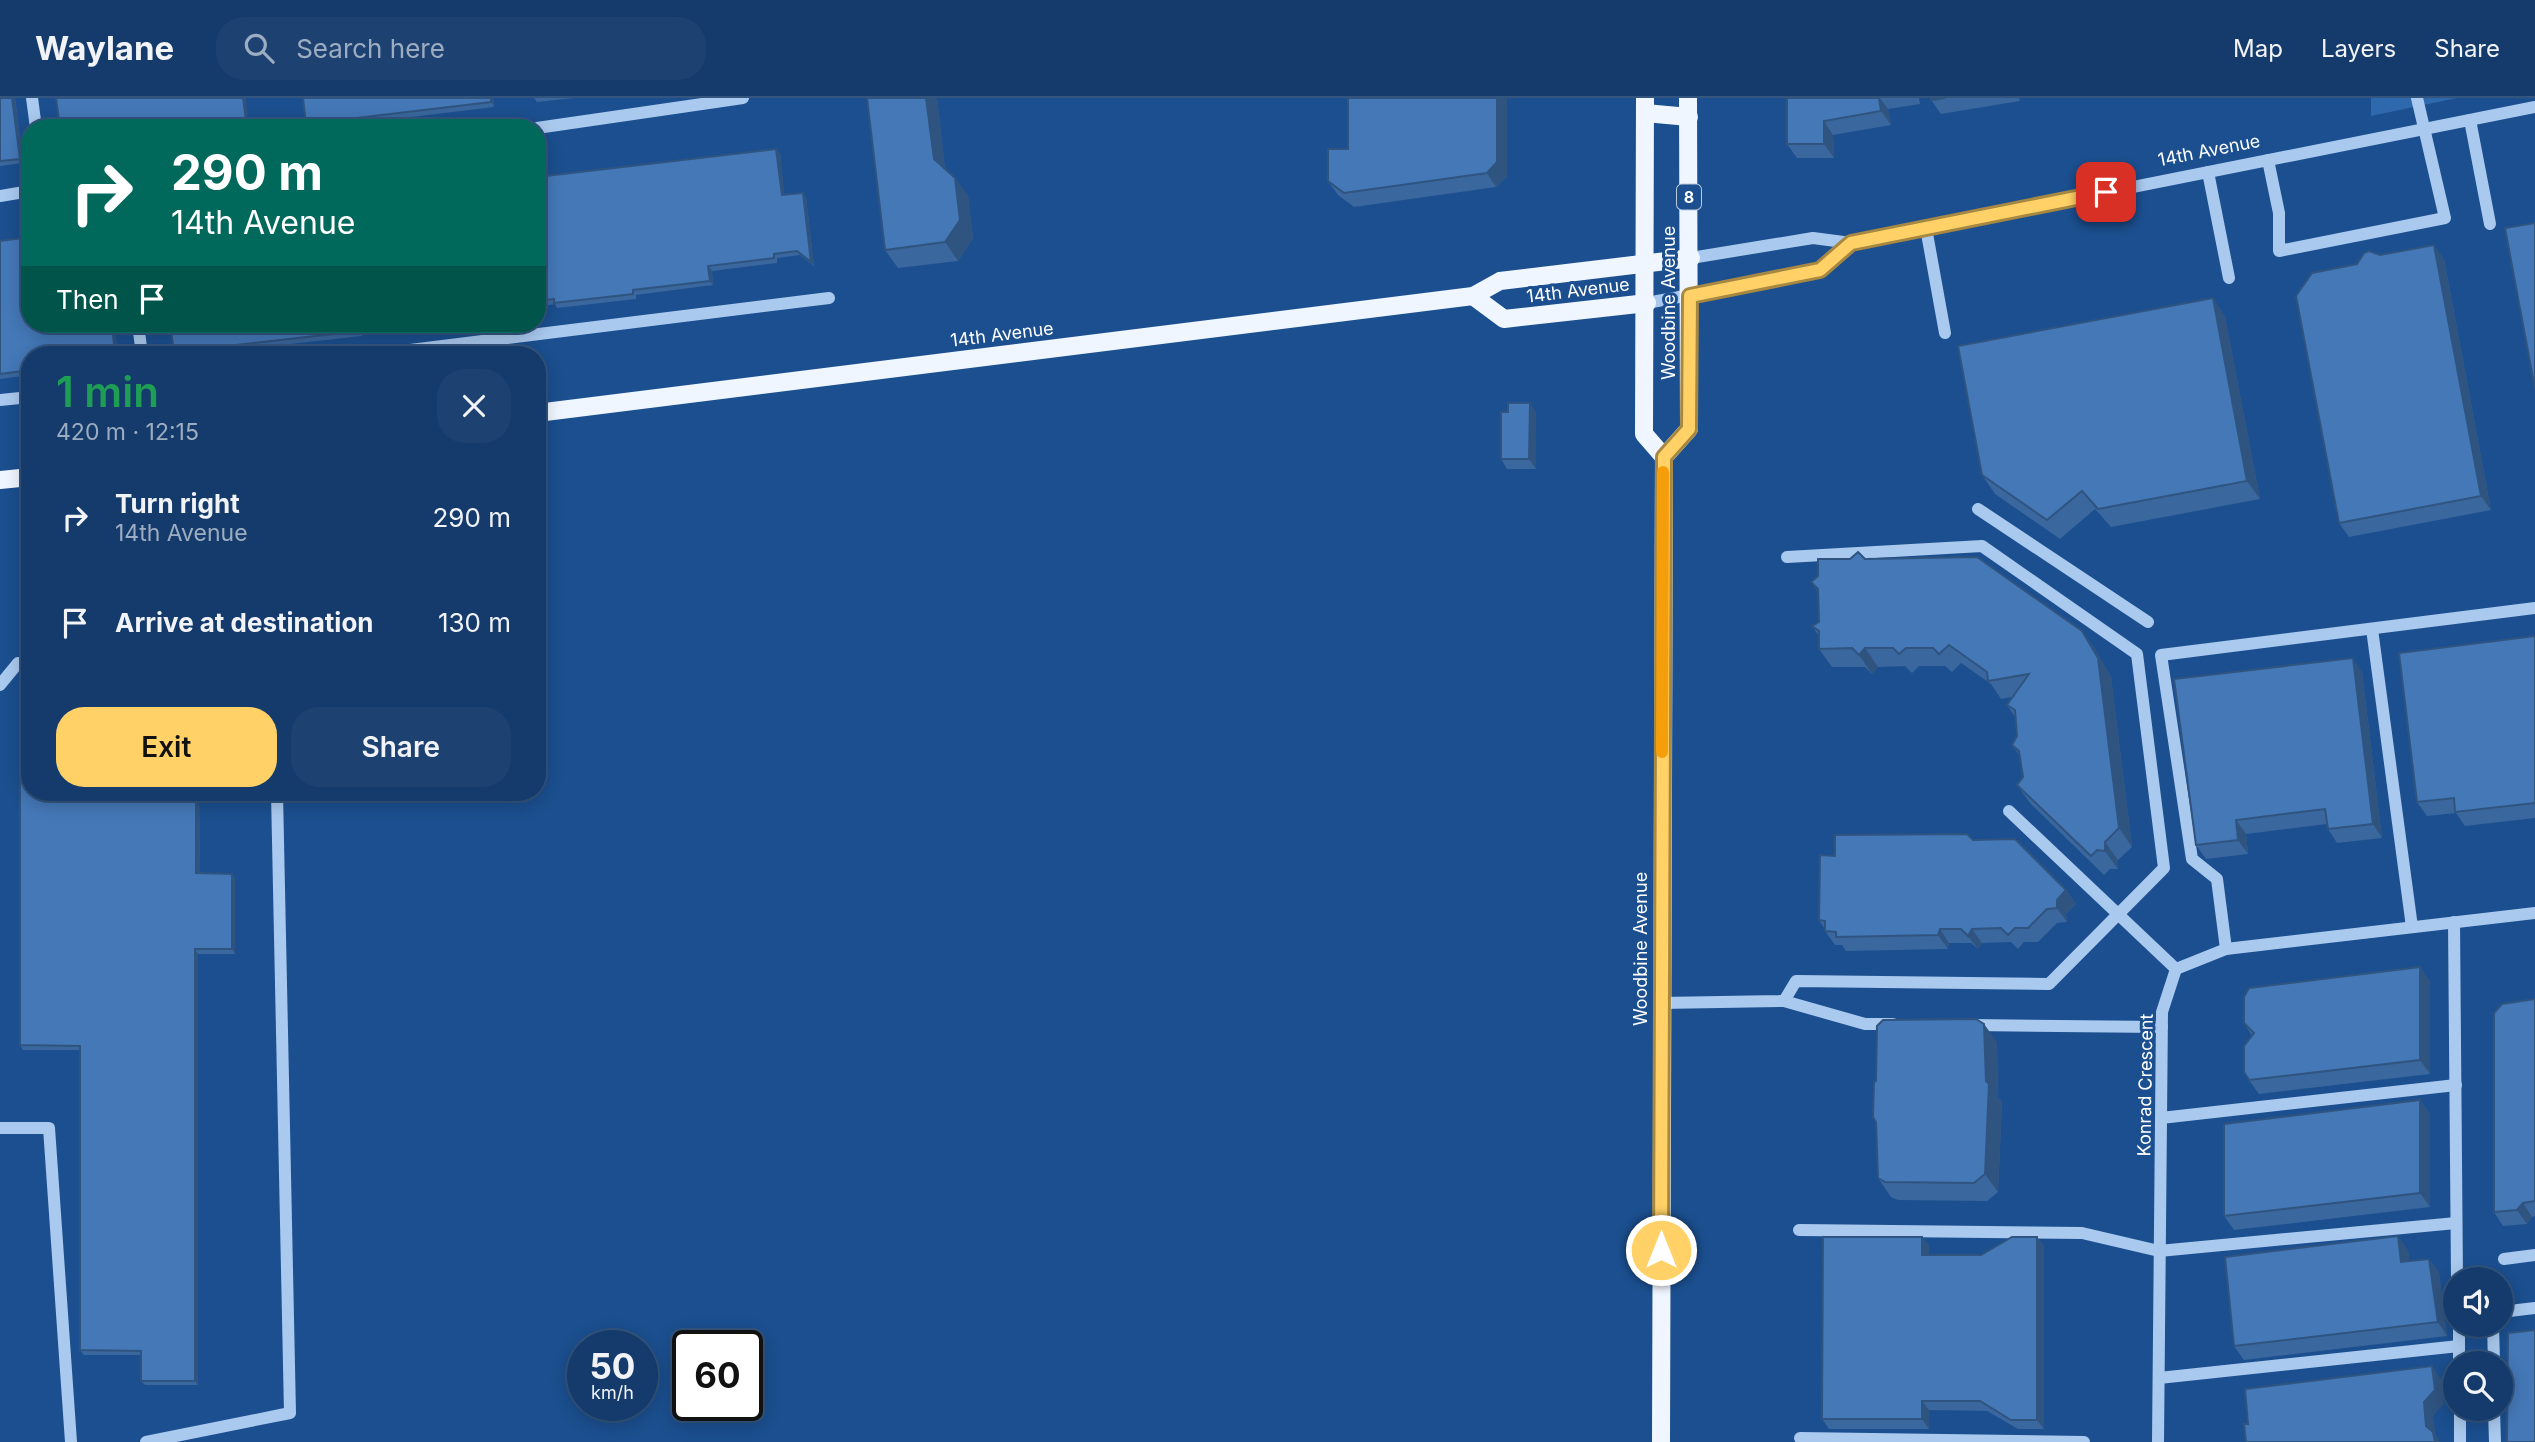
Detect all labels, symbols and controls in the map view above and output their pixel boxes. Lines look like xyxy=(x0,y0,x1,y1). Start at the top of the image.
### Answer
search box xyxy=(216,17,706,80)
text: Waylane xyxy=(35,28,174,68)
icon: search xyxy=(240,29,278,67)
text: Search here xyxy=(296,33,445,64)
text: Map xyxy=(2233,34,2283,63)
text: Layers xyxy=(2321,34,2396,63)
text: Share xyxy=(2434,34,2500,63)
street label: 14th Avenue xyxy=(2156,130,2262,170)
text: 290 m xyxy=(171,143,323,202)
icon: right xyxy=(56,147,147,238)
pin xyxy=(2076,162,2136,222)
icon: arrive xyxy=(2087,173,2125,211)
road number: 8 xyxy=(1677,184,1701,209)
text: 14th Avenue xyxy=(171,203,355,242)
street label: Woodbine Avenue xyxy=(1658,226,1679,380)
street label: 14th Avenue xyxy=(1525,273,1631,307)
icon: arrive xyxy=(133,280,171,318)
text: Then xyxy=(56,284,119,315)
street label: 14th Avenue xyxy=(949,317,1055,351)
text: 1 min xyxy=(56,366,159,417)
button: close xyxy=(437,369,511,443)
text: 420 m · 12:15 xyxy=(56,418,199,446)
text: Turn right xyxy=(115,488,240,519)
icon: right xyxy=(56,499,94,537)
text: 290 m xyxy=(433,502,511,533)
text: 14th Avenue xyxy=(115,519,248,547)
icon: arrive xyxy=(56,604,94,642)
text: Arrive at destination xyxy=(115,607,374,638)
text: 130 m xyxy=(438,607,511,638)
button: Exit xyxy=(56,707,277,787)
button: Share xyxy=(291,707,511,787)
street label: Woodbine Avenue xyxy=(1630,872,1651,1026)
street label: Konrad Crescent xyxy=(2133,1013,2157,1157)
position arrow xyxy=(1624,1213,1698,1287)
map controls xyxy=(2443,1267,2513,1421)
button: sound xyxy=(2443,1267,2513,1337)
speed limit sign: 60 xyxy=(672,1330,763,1421)
text: 50 xyxy=(590,1345,635,1387)
button: search xyxy=(2443,1351,2513,1421)
text: km/h xyxy=(591,1382,634,1403)

